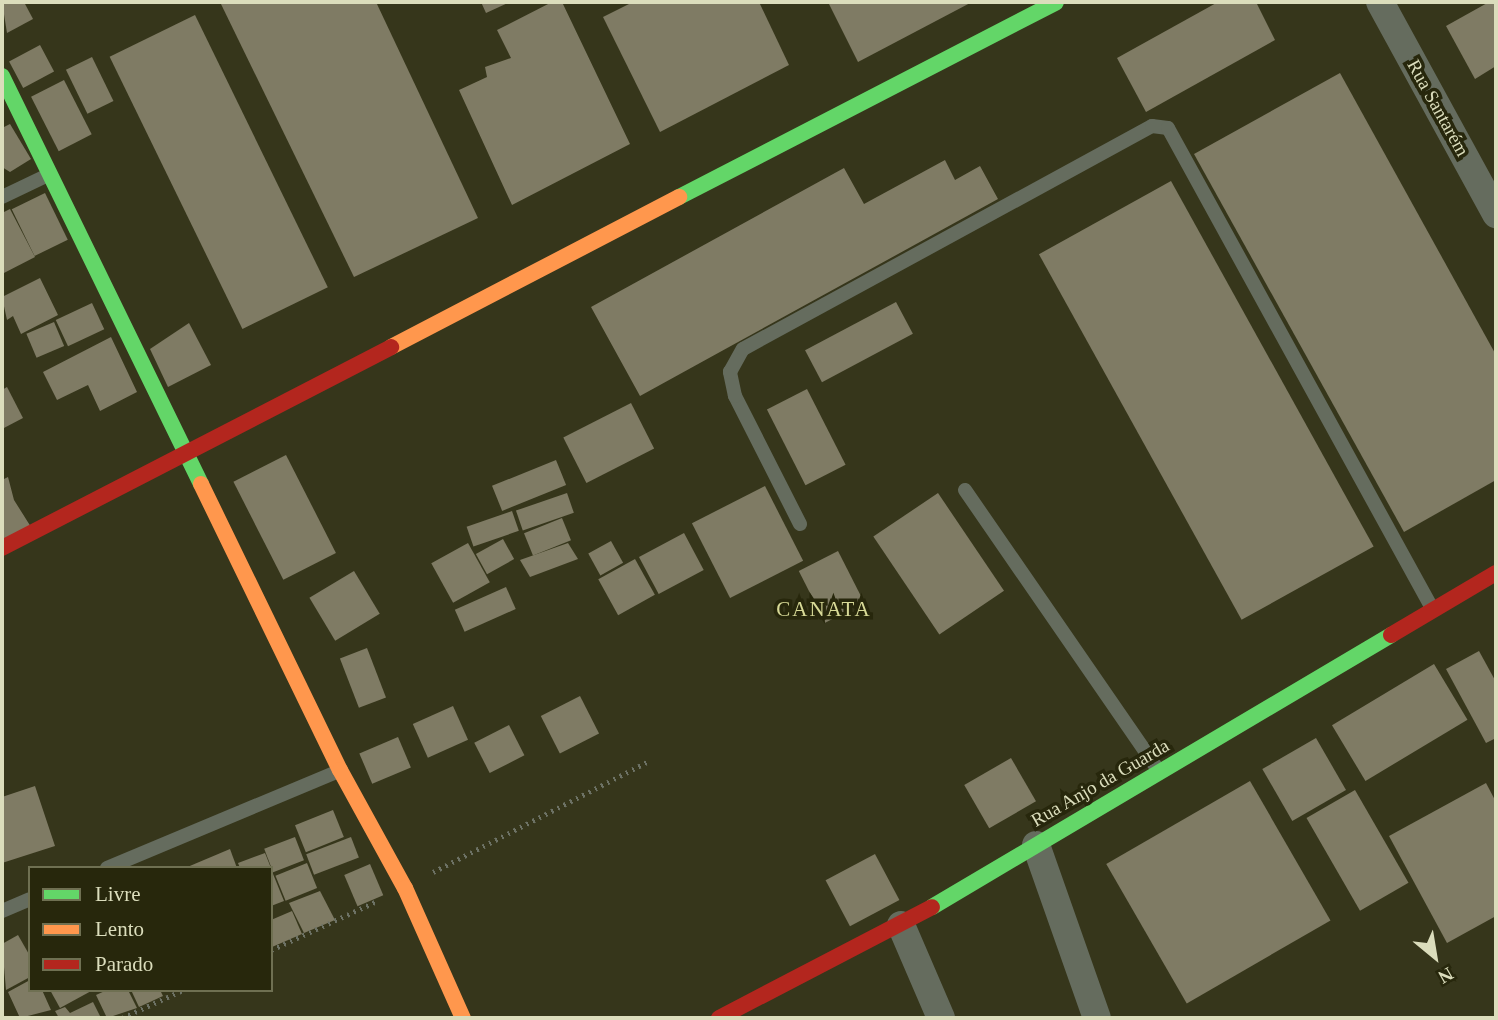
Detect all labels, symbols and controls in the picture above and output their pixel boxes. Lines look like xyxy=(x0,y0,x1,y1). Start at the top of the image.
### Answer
street label: Rua Santarém xyxy=(1402,56,1474,160)
district label: CANATA xyxy=(777,596,871,622)
street label: Rua Anjo da Guarda xyxy=(1026,734,1174,832)
legend xyxy=(28,866,273,992)
text: Livre xyxy=(95,882,140,906)
text: Lento xyxy=(95,917,144,941)
north arrow xyxy=(1400,922,1470,992)
text: Parado xyxy=(95,952,153,976)
text: N xyxy=(1435,963,1457,988)

